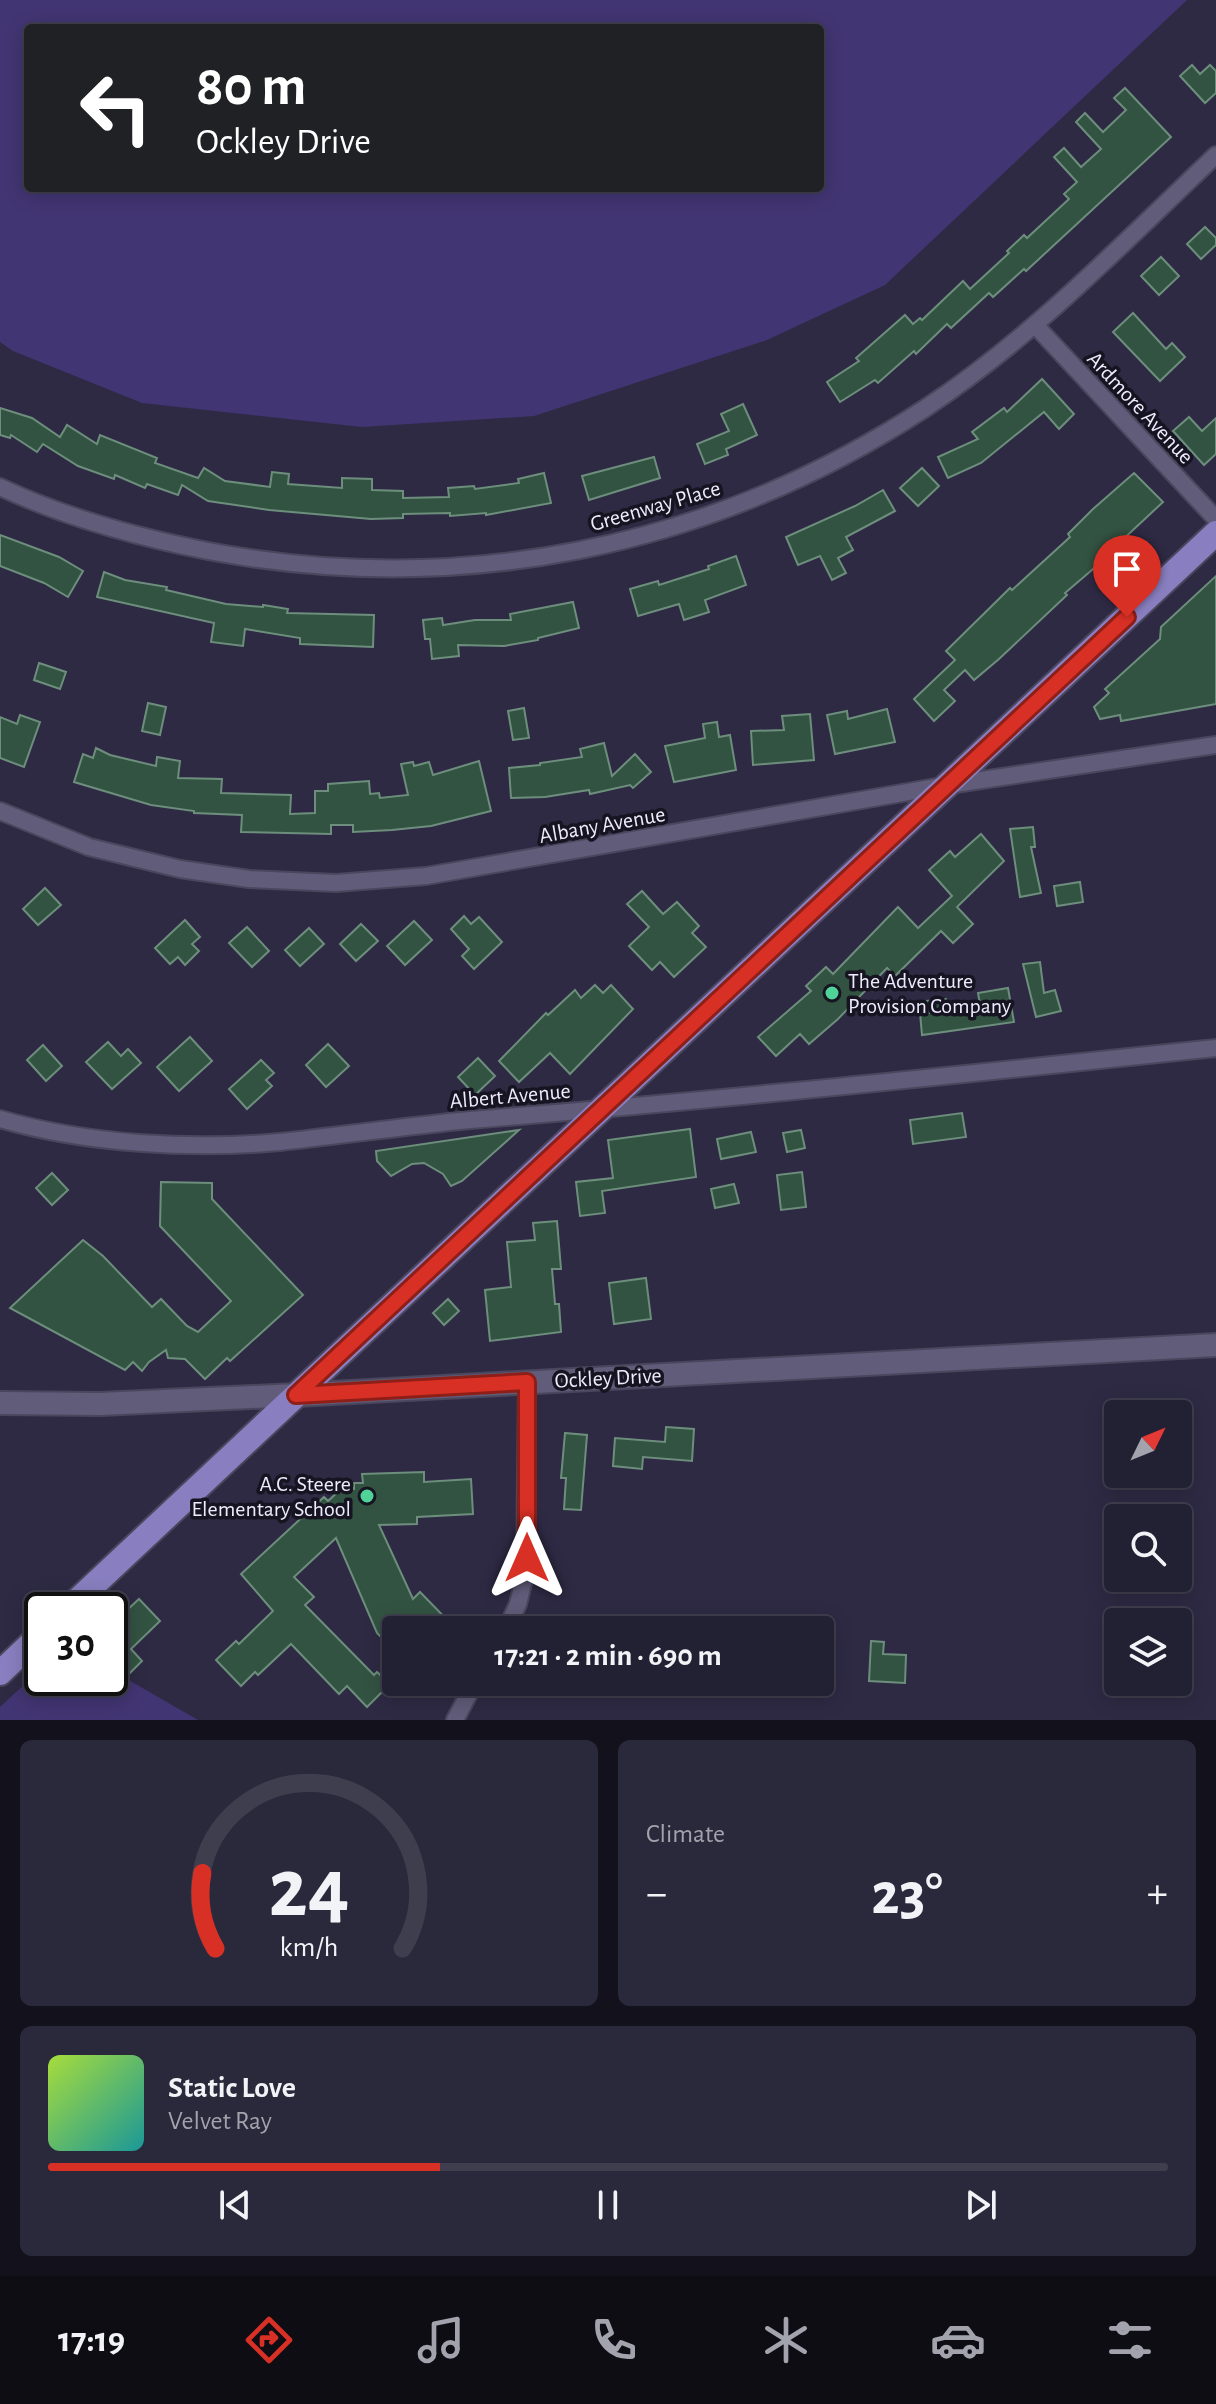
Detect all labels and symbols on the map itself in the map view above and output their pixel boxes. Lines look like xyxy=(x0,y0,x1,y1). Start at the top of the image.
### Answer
street label: Ardmore Avenue xyxy=(1083,347,1197,468)
street label: Greenway Place xyxy=(588,477,723,535)
pin xyxy=(1093,535,1161,617)
street label: Albany Avenue xyxy=(537,803,667,847)
place label: The Adventure Provision Company xyxy=(848,970,1012,1017)
marker: The Adventure Provision Company xyxy=(823,984,841,1002)
street label: Albert Avenue xyxy=(449,1080,572,1112)
street label: Ockley Drive xyxy=(554,1364,662,1392)
north arrow xyxy=(1104,1400,1192,1488)
place label: A.C. Steere Elementary School xyxy=(191,1473,351,1520)
marker: A.C. Steere Elementary School xyxy=(358,1487,376,1505)
position arrow xyxy=(485,1516,569,1600)
speed limit sign: 30 xyxy=(24,1592,128,1696)

